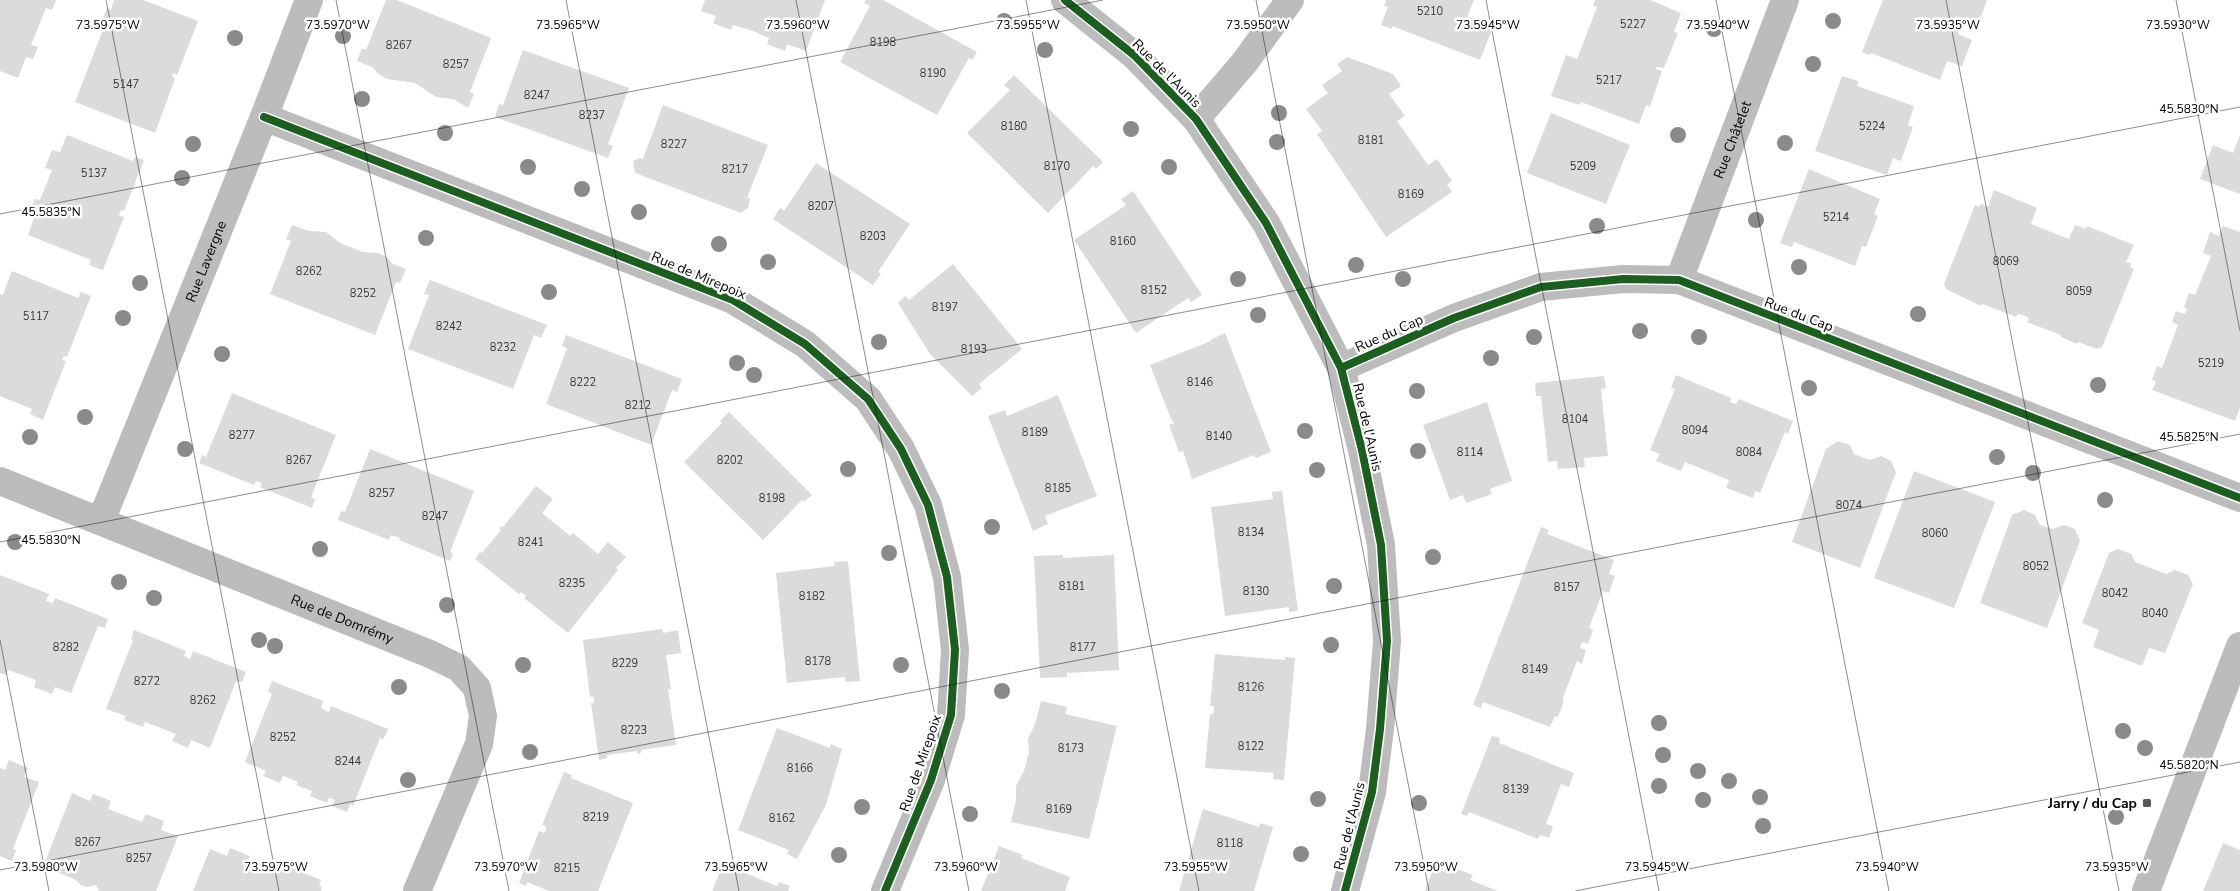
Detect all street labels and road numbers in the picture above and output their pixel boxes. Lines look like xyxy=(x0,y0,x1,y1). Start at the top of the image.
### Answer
street label: Rue de l'Aunis xyxy=(1128,35,1205,112)
street label: Rue Châtelet xyxy=(1709,98,1756,182)
street label: Rue Lavergne xyxy=(181,218,231,305)
street label: Rue de Mirepoix xyxy=(648,247,750,304)
street label: Rue du Cap xyxy=(1762,293,1836,336)
street label: Rue du Cap xyxy=(1352,310,1426,357)
street label: Rue de l'Aunis xyxy=(1348,381,1387,473)
street label: Rue de Domrémy xyxy=(288,590,397,649)
street label: Rue de Mirepoix xyxy=(895,711,946,814)
street label: Rue de l'Aunis xyxy=(1329,780,1370,872)

